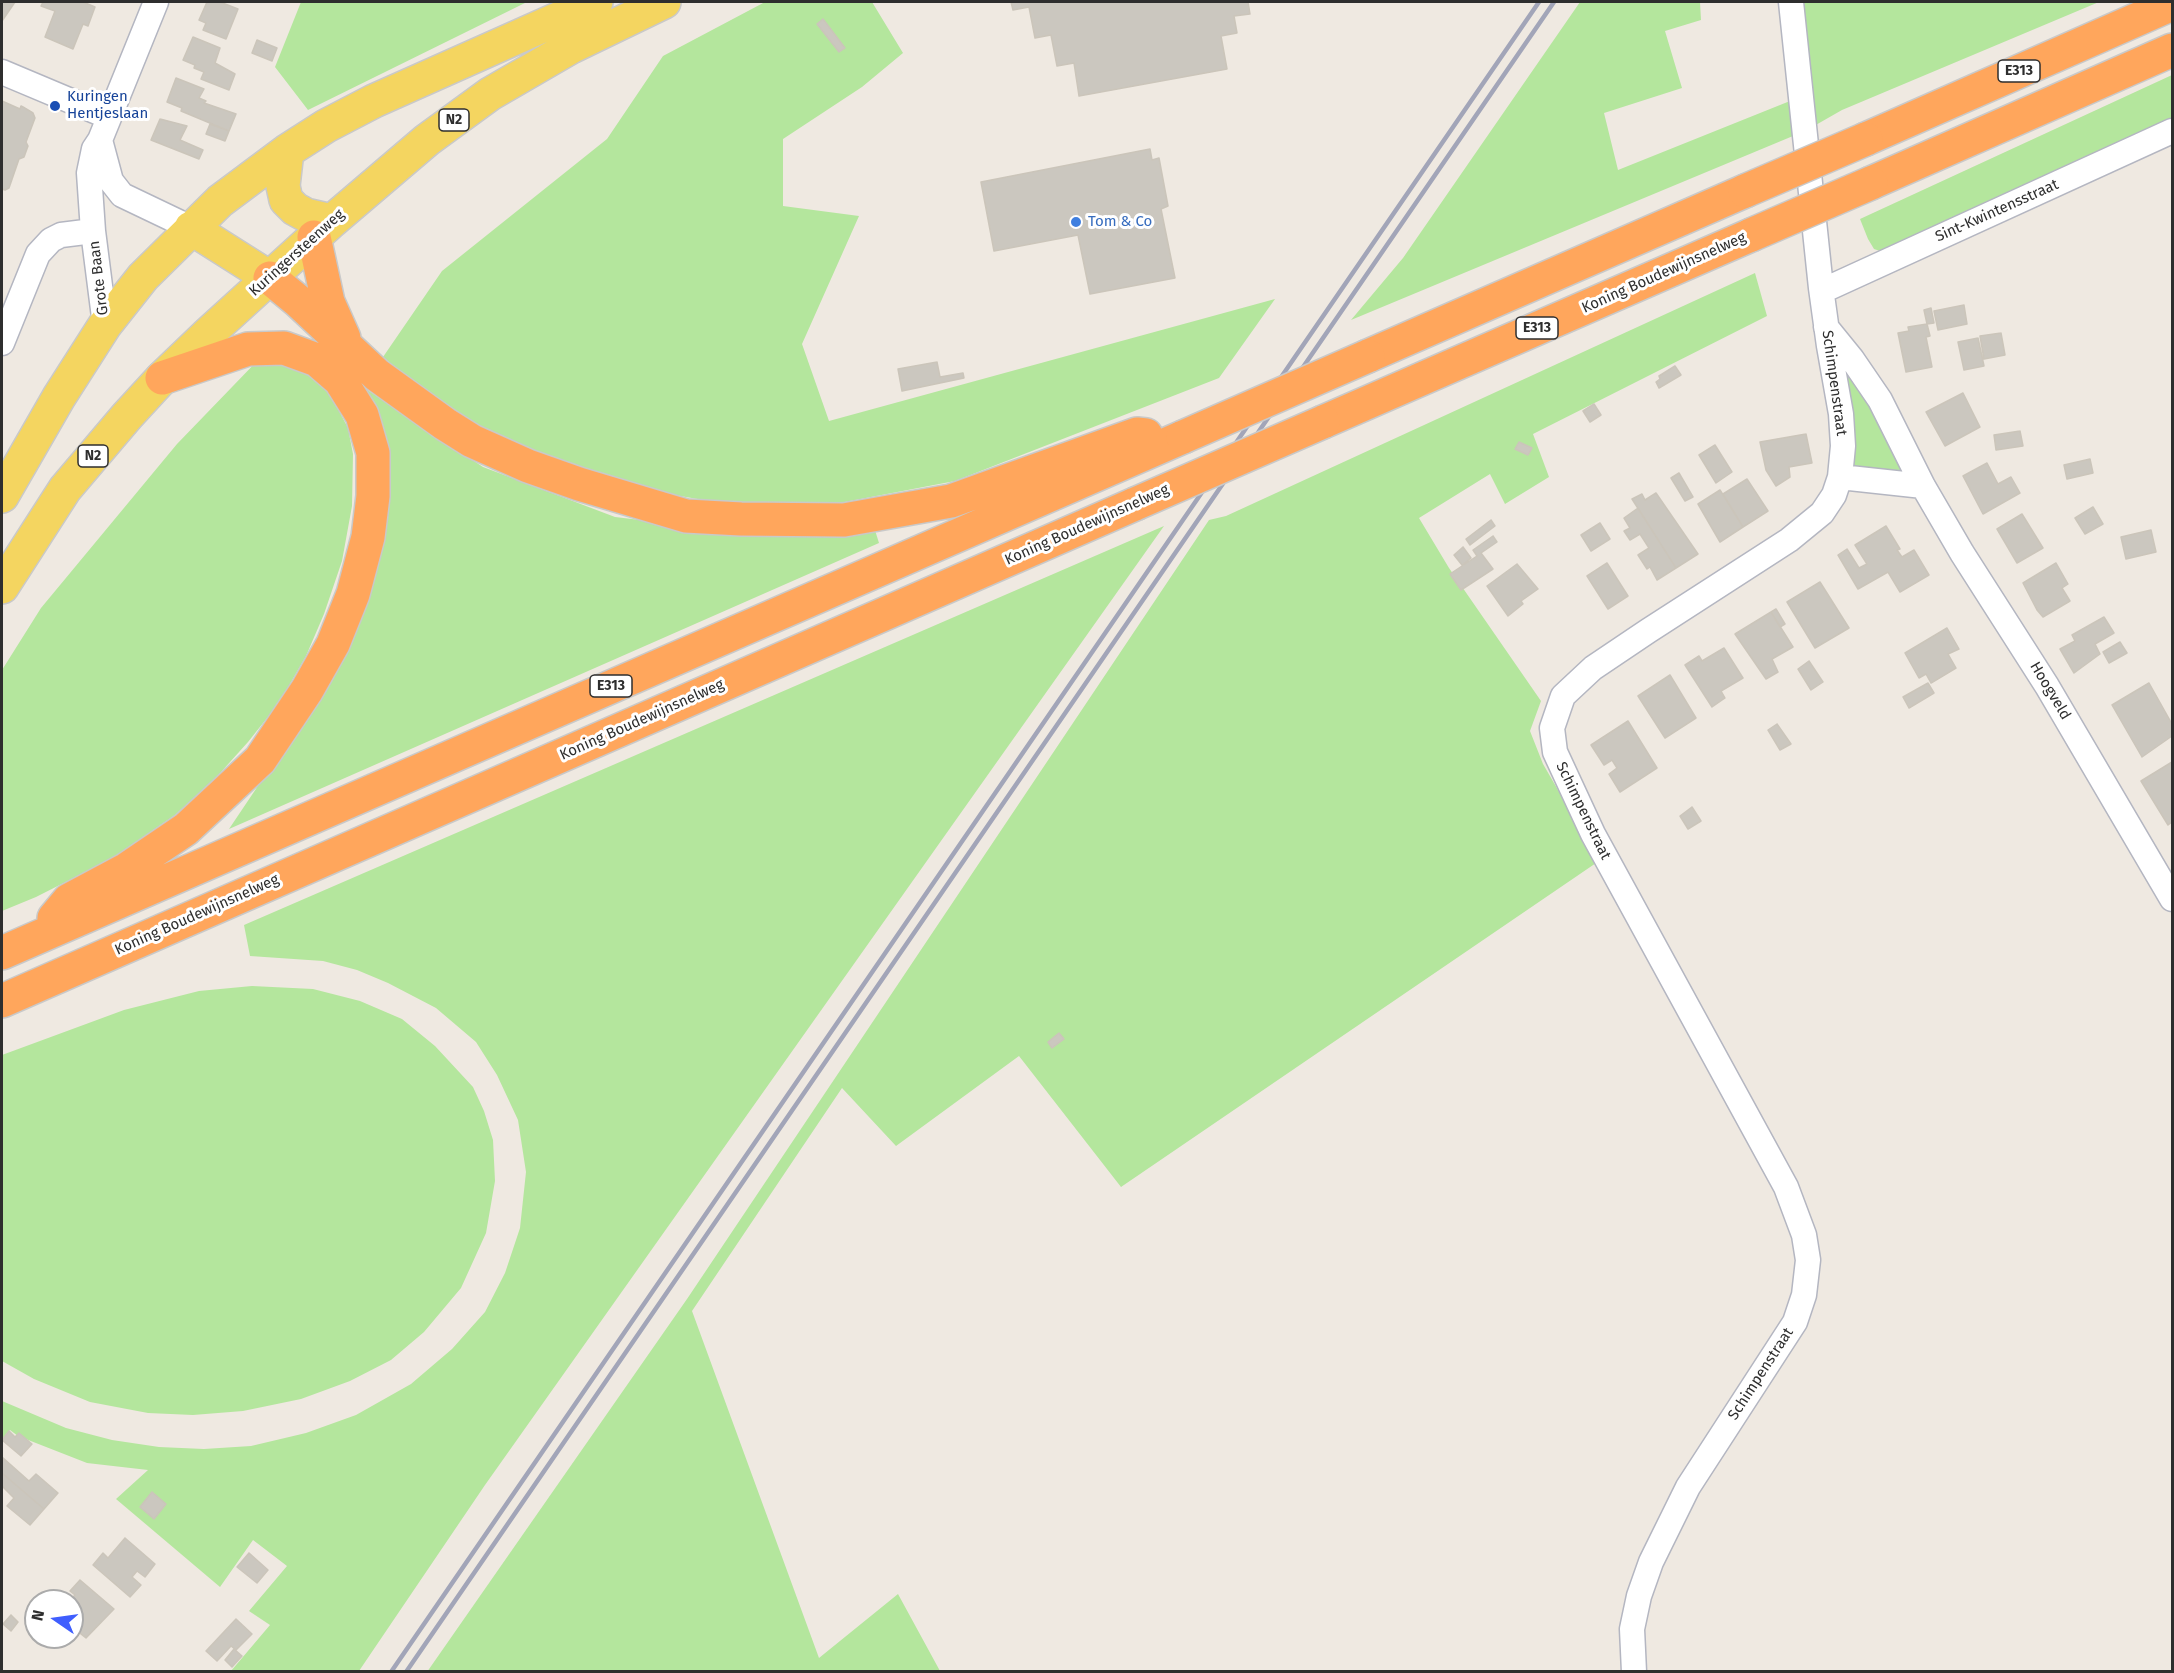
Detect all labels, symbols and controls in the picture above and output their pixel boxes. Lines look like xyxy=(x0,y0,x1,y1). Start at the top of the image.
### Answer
road number: E313 xyxy=(1998,60,2040,82)
place label: Kuringen Hentjeslaan xyxy=(67,88,148,123)
marker: Kuringen Hentjeslaan xyxy=(48,99,62,113)
road number: N2 xyxy=(439,109,469,131)
street label: Sint-Kwintensstraat xyxy=(1933,176,2061,246)
street label: Kuringersteenweg xyxy=(246,206,348,300)
place label: Tom & Co xyxy=(1088,213,1152,231)
marker: Tom & Co xyxy=(1069,215,1083,229)
street label: Koning Boudewijnsnelweg xyxy=(1579,229,1749,317)
street label: Grote Baan xyxy=(85,240,113,316)
road number: E313 xyxy=(1516,317,1558,339)
street label: Schimpenstraat xyxy=(1818,329,1850,437)
road number: N2 xyxy=(78,445,108,467)
street label: Koning Boudewijnsnelweg xyxy=(1002,481,1172,569)
street label: Hoogveld xyxy=(2026,659,2074,723)
road number: E313 xyxy=(590,675,632,697)
street label: Koning Boudewijnsnelweg xyxy=(557,676,727,764)
street label: Schimpenstraat xyxy=(1552,759,1614,863)
street label: Koning Boudewijnsnelweg xyxy=(112,871,282,959)
street label: Schimpenstraat xyxy=(1724,1324,1798,1424)
north arrow xyxy=(24,1589,84,1649)
text: N xyxy=(27,1608,48,1623)

